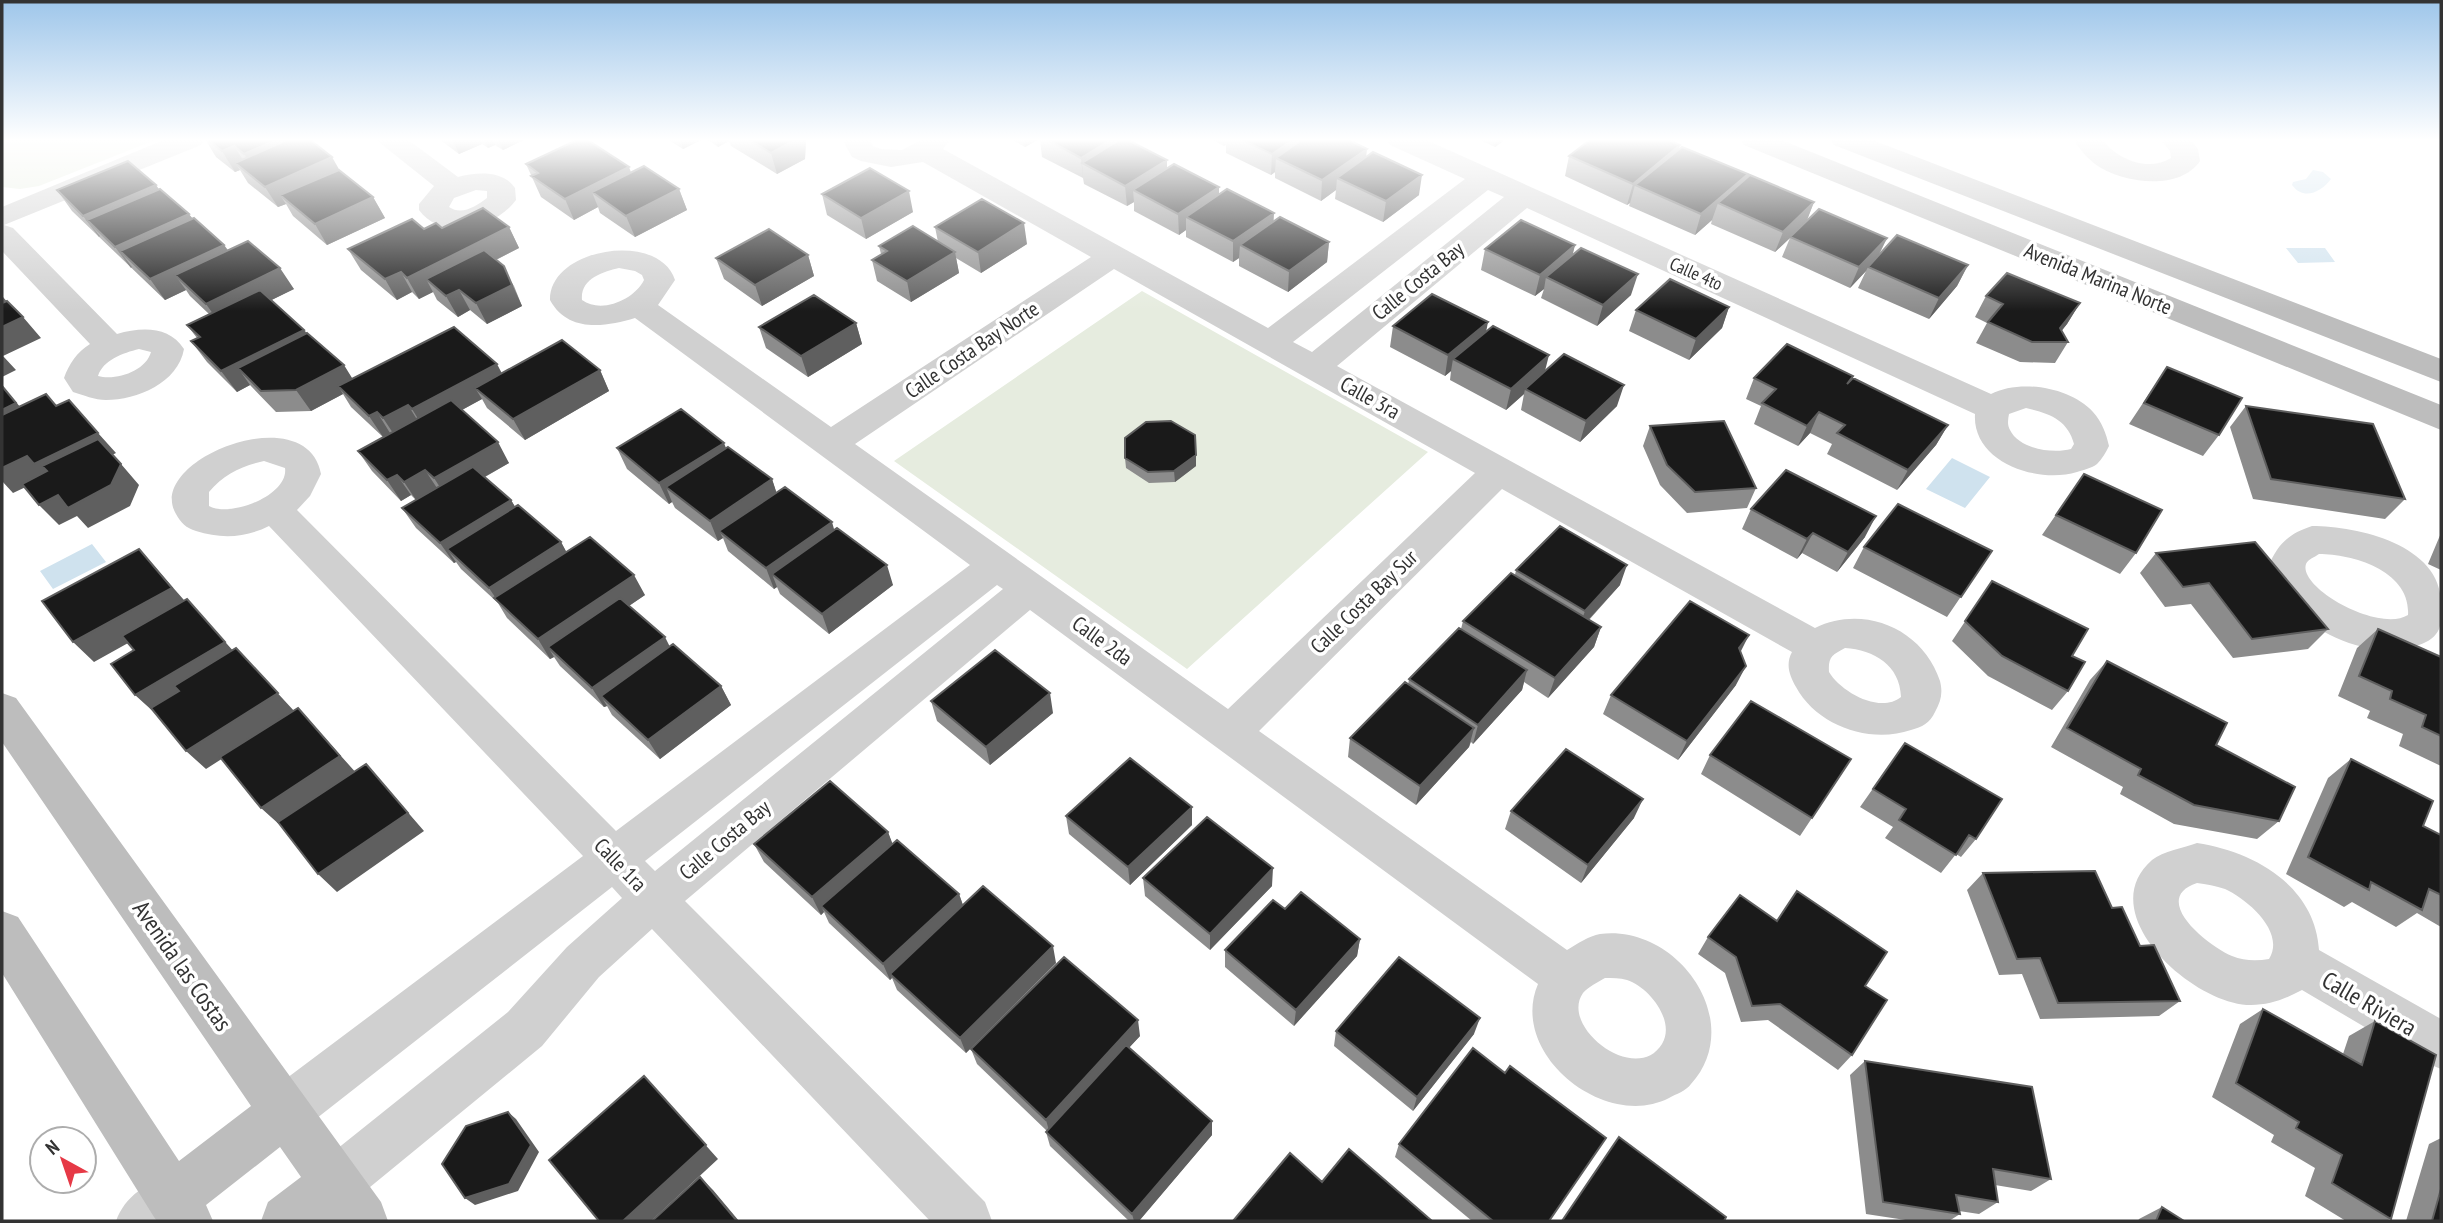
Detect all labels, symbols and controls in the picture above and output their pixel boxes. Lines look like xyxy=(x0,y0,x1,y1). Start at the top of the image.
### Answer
street label: Calle Costa Bay xyxy=(1366,235,1469,326)
street label: Avenida Marina Norte xyxy=(2020,237,2176,320)
street label: Calle 4to xyxy=(1666,252,1726,295)
street label: Calle Costa Bay Norte xyxy=(900,295,1044,404)
street label: Calle 3ra xyxy=(1336,370,1405,425)
street label: Calle Costa Bay Sur xyxy=(1305,544,1423,659)
street label: Calle 2da xyxy=(1067,610,1138,671)
street label: Calle Costa Bay xyxy=(674,794,776,886)
street label: Calle 1ra xyxy=(588,832,652,897)
street label: Avenida las Costas xyxy=(126,894,239,1037)
street label: Calle Riviera xyxy=(2317,964,2422,1043)
north arrow xyxy=(28,1125,98,1195)
text: N xyxy=(40,1134,64,1159)

